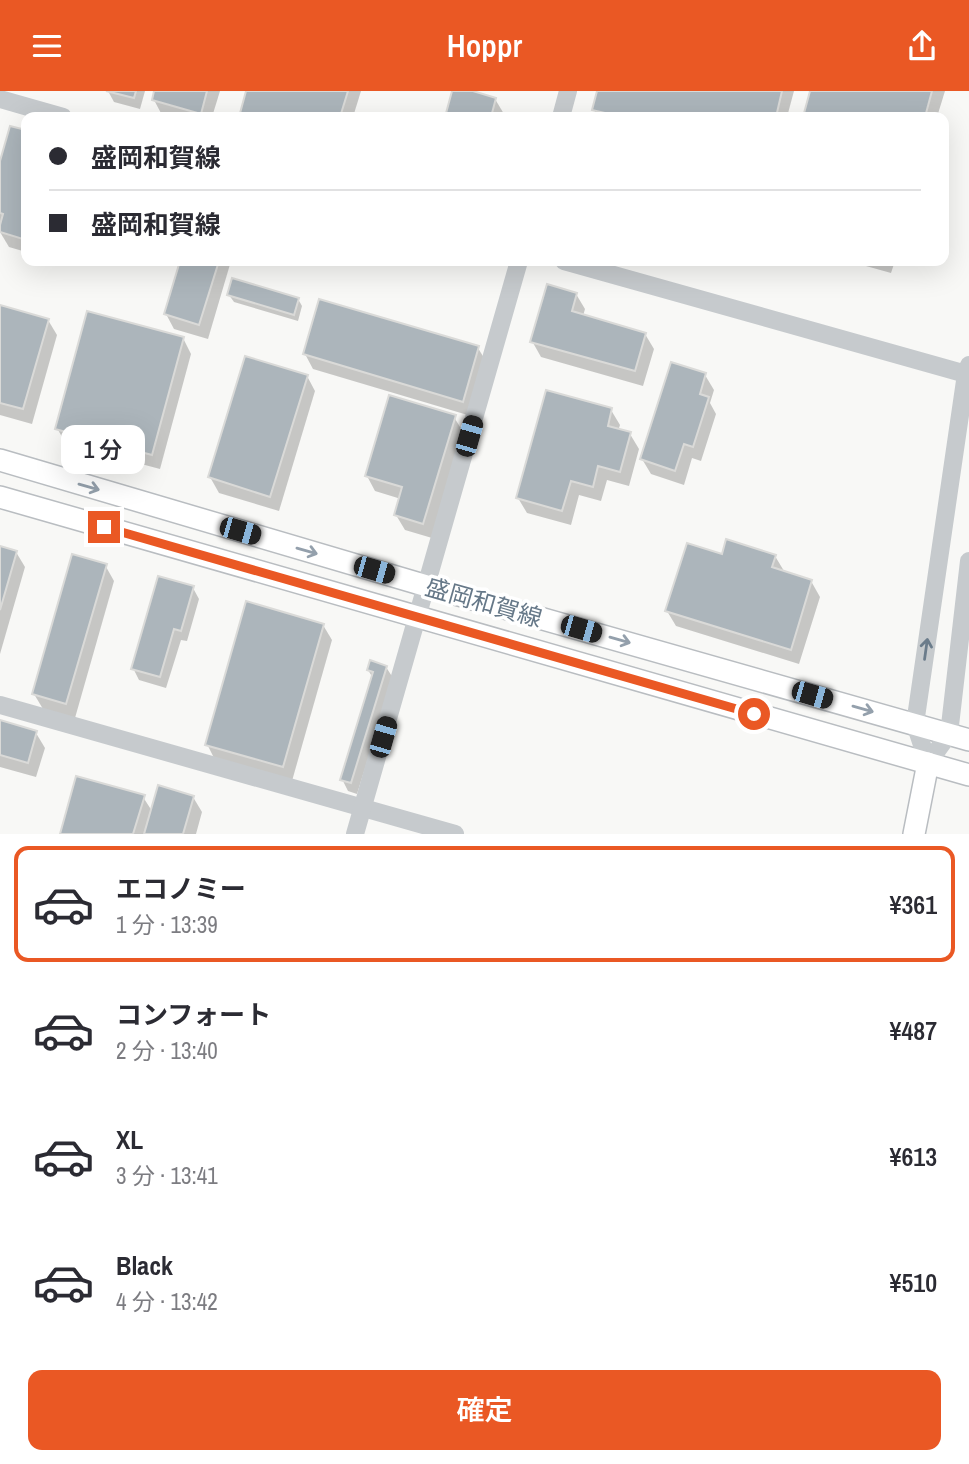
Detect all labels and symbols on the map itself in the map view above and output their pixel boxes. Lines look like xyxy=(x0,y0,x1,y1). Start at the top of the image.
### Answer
car xyxy=(454,413,485,459)
callout: 1 分 xyxy=(62,425,146,475)
one-way arrow xyxy=(78,481,100,494)
route end xyxy=(88,511,120,543)
car xyxy=(217,515,264,547)
one-way arrow xyxy=(296,545,318,558)
car xyxy=(351,554,398,586)
street label: 盛岡和賀線 xyxy=(422,570,546,634)
car xyxy=(558,613,605,645)
one-way arrow xyxy=(609,635,631,648)
one-way arrow xyxy=(920,638,933,661)
car xyxy=(789,679,836,711)
route start xyxy=(738,698,770,730)
one-way arrow xyxy=(851,703,873,716)
car xyxy=(368,714,399,760)

